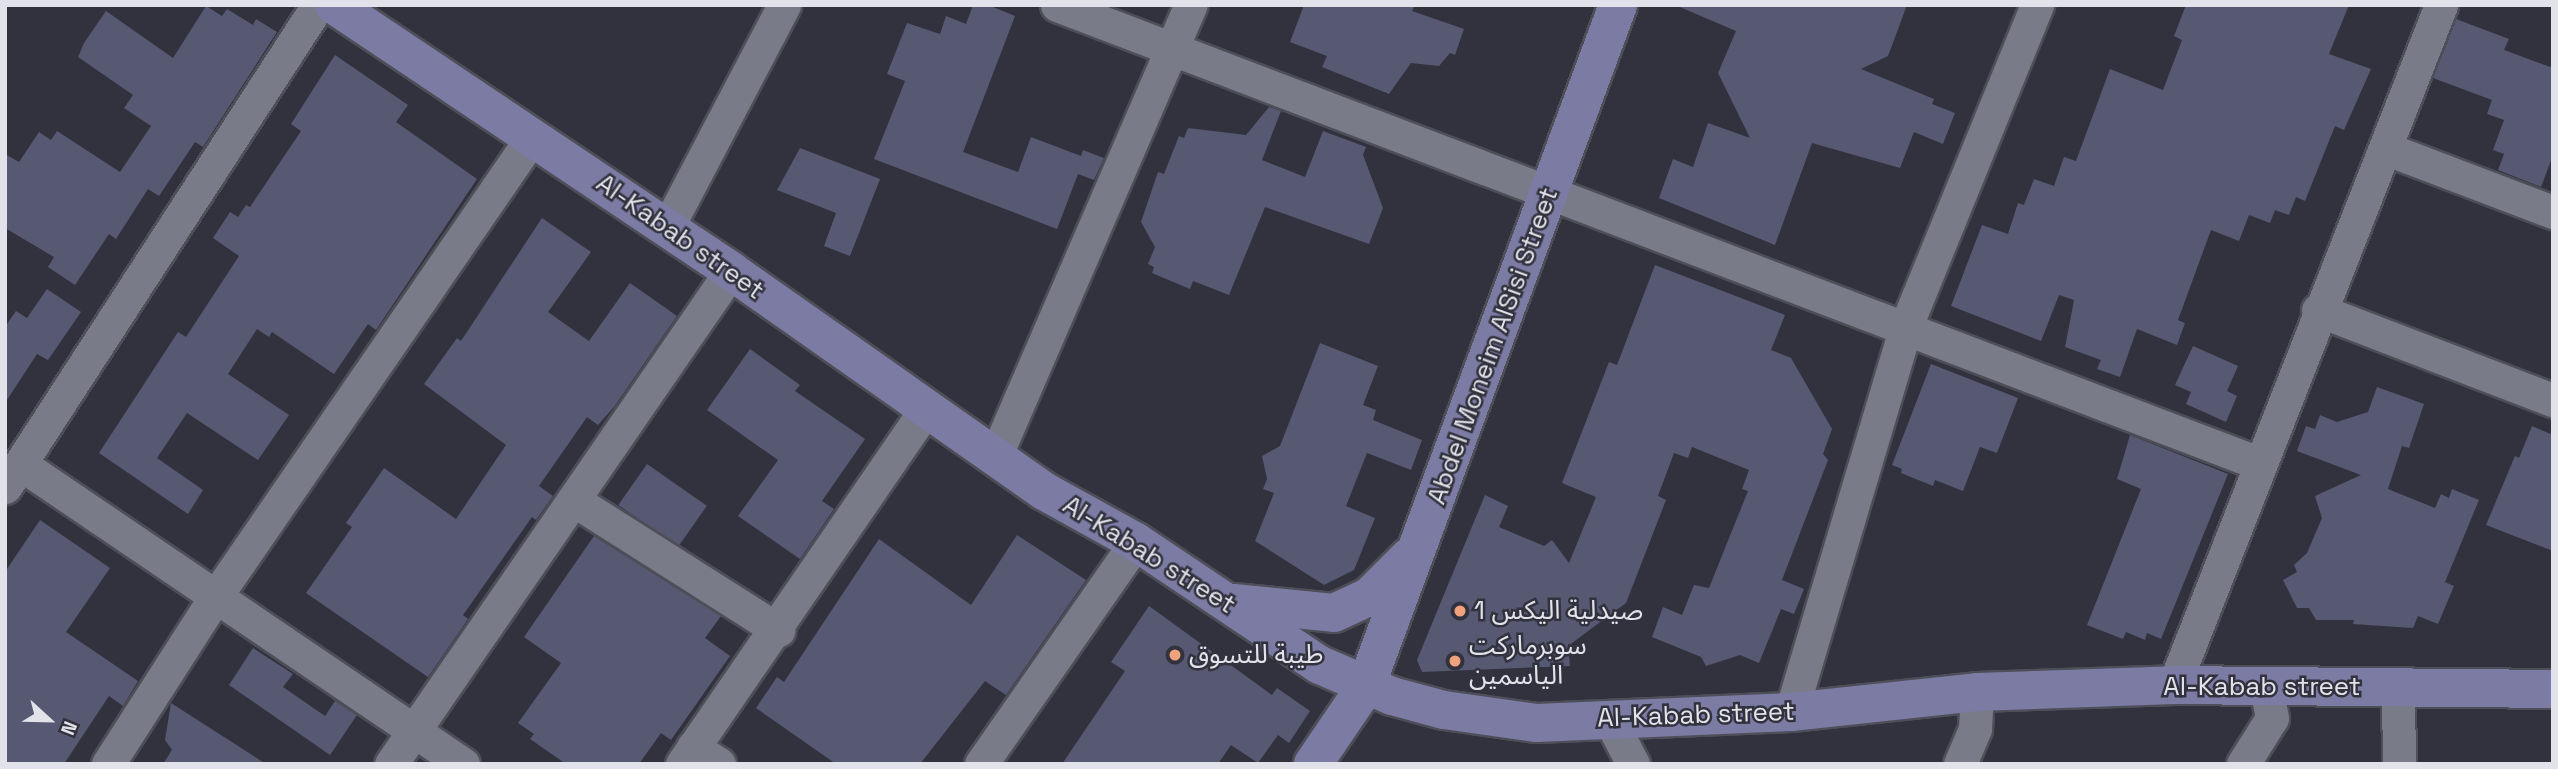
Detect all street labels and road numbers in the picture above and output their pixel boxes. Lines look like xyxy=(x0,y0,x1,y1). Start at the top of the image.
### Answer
street label: Al-Kabab street xyxy=(590,168,770,306)
street label: Abdel Moneim AlSisi Street xyxy=(1421,183,1565,509)
street label: Al-Kabab street xyxy=(1057,489,1241,621)
street label: Al-Kabab street xyxy=(2163,671,2361,703)
street label: Al-Kabab street xyxy=(1597,696,1795,734)

